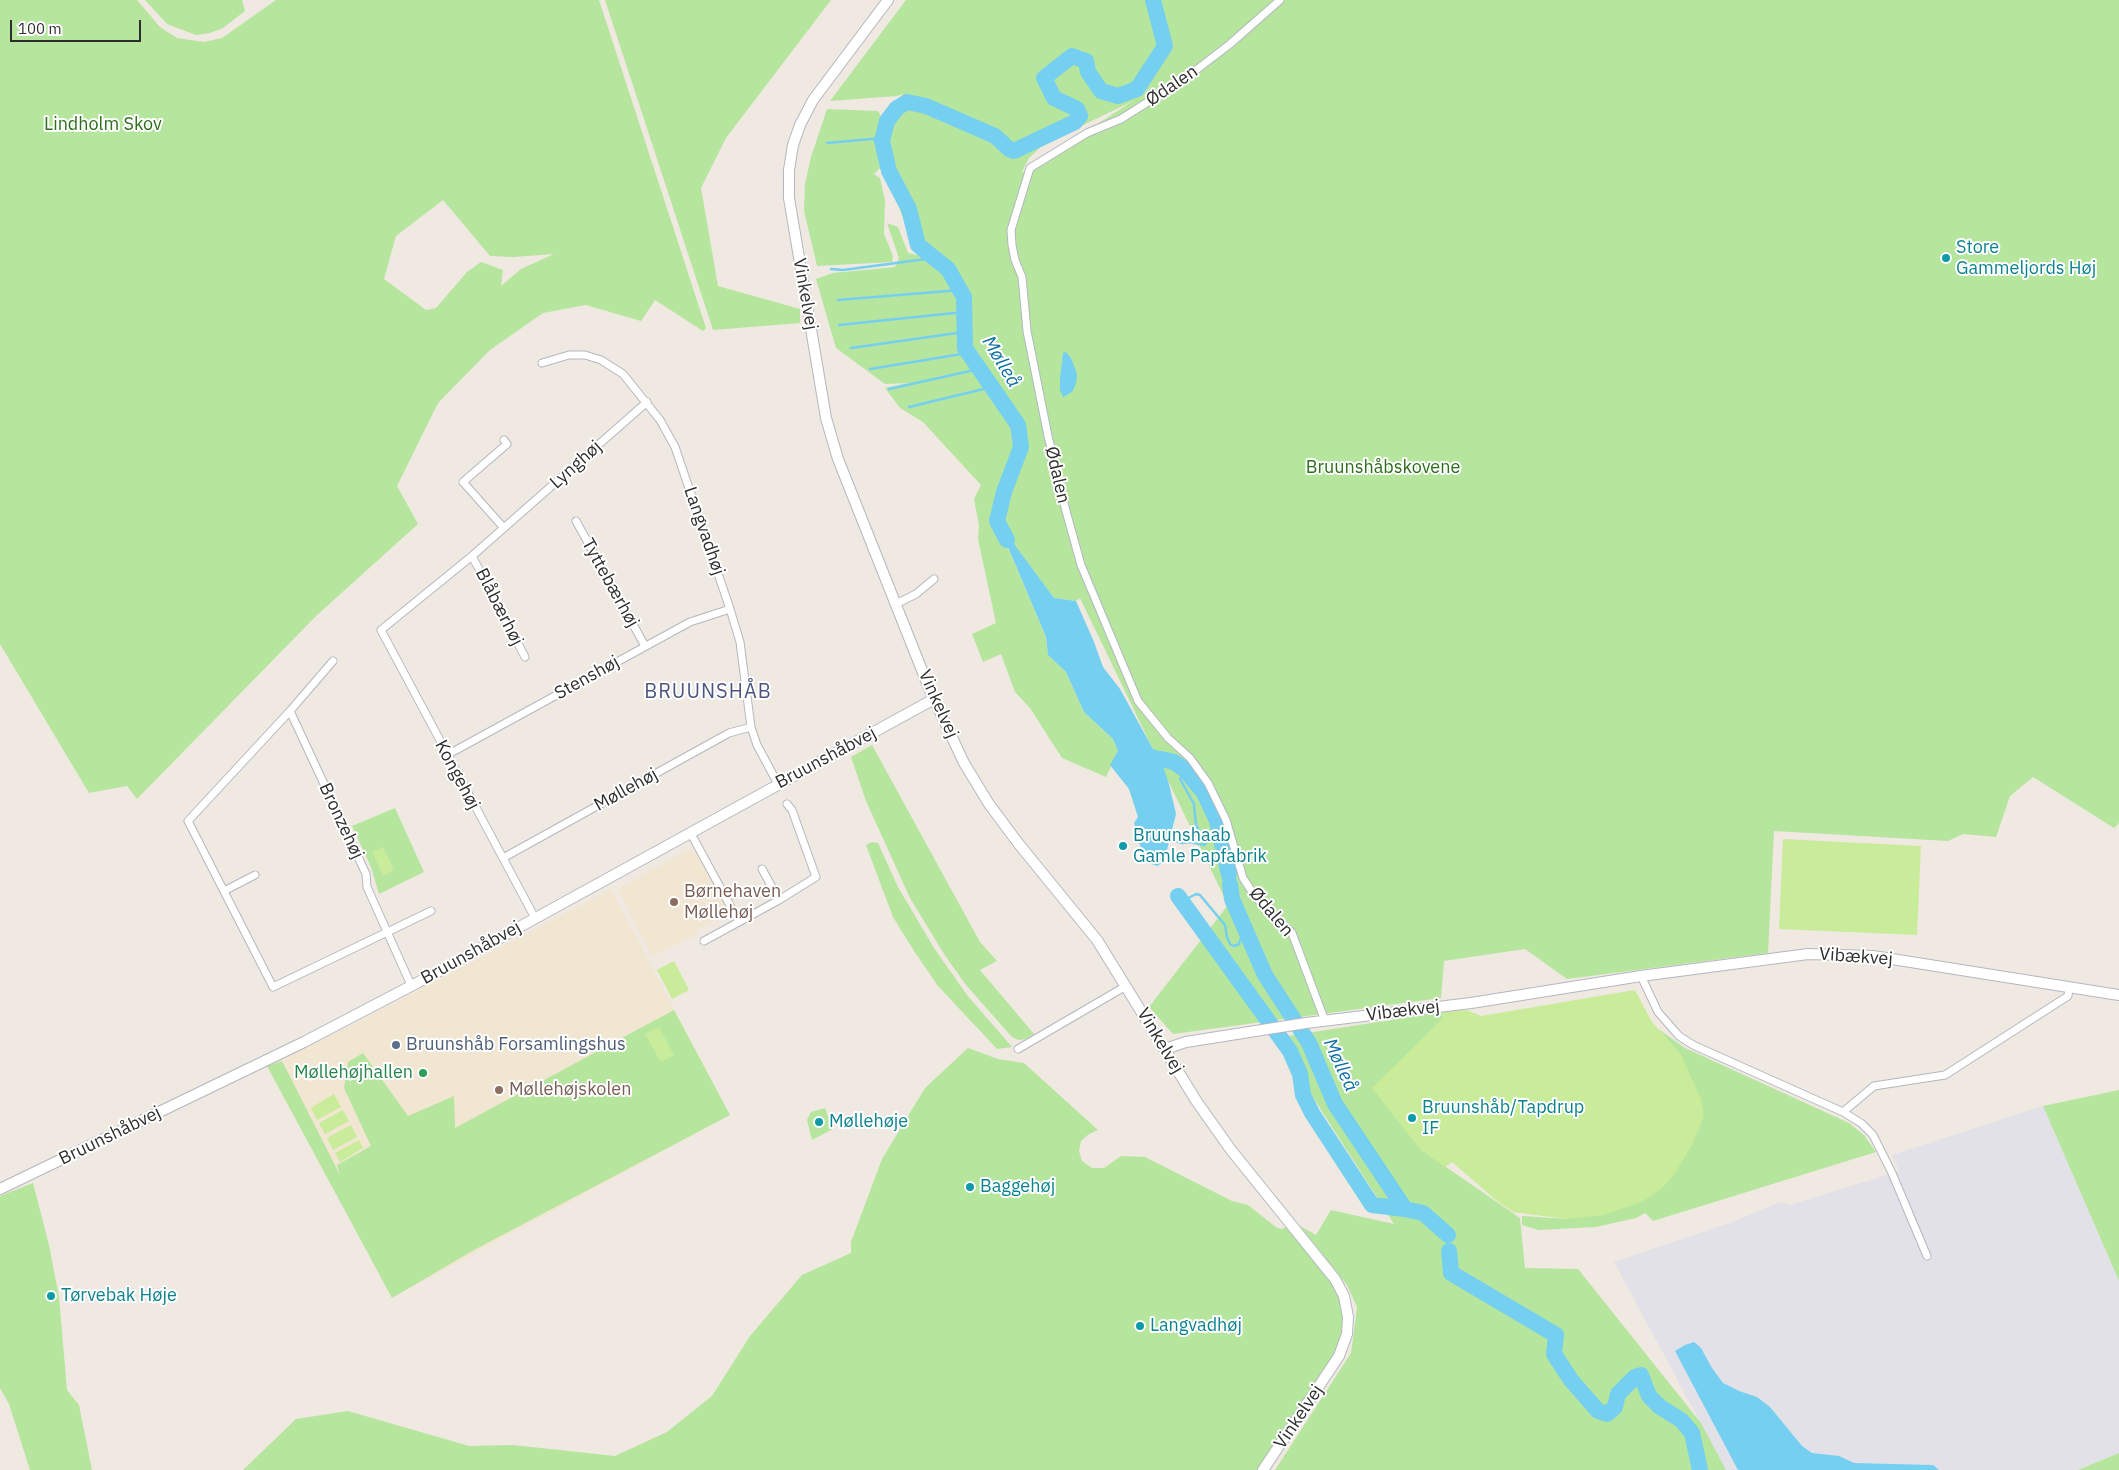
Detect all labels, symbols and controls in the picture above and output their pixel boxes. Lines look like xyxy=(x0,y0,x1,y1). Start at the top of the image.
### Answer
scale bar xyxy=(12,10,144,42)
text: 100 m xyxy=(18,19,62,38)
street label: Ødalen xyxy=(1142,61,1202,111)
park label: Lindholm Skov xyxy=(44,114,162,136)
place label: Store Gammeljords Høj xyxy=(1956,237,2096,280)
marker: Store Gammeljords Høj xyxy=(1940,252,1952,264)
street label: Vinkelvej xyxy=(788,256,822,332)
water label: Mølleå xyxy=(977,332,1025,392)
street label: Lynghøj xyxy=(546,436,606,494)
street label: Ødalen xyxy=(1040,444,1074,506)
park label: Bruunshåbskovene xyxy=(1306,457,1460,479)
street label: Langvadhøj xyxy=(679,484,729,578)
street label: Tyttebærhøj xyxy=(577,535,643,631)
street label: Blåbærhøj xyxy=(470,565,528,649)
street label: Stenshøj xyxy=(551,651,623,705)
street label: Vinkelvej xyxy=(913,666,963,742)
district label: BRUUNSHÅB xyxy=(643,680,773,704)
street label: Bruunshåbvej xyxy=(772,722,880,794)
street label: Kongehøj xyxy=(430,737,484,813)
street label: Møllehøj xyxy=(590,764,662,816)
street label: Bronzehøj xyxy=(314,779,368,863)
place label: Bruunshaab Gamle Papfabrik xyxy=(1133,825,1267,868)
marker: Bruunshaab Gamle Papfabrik xyxy=(1117,840,1129,852)
place label: Børnehaven Møllehøj xyxy=(684,881,781,924)
street label: Ødalen xyxy=(1244,883,1298,941)
marker: Børnehaven Møllehøj xyxy=(668,896,680,908)
street label: Bruunshåbvej xyxy=(417,917,525,989)
street label: Vibækvej xyxy=(1818,944,1894,970)
street label: Vibækvej xyxy=(1365,996,1441,1026)
street label: Vinkelvej xyxy=(1132,1004,1188,1078)
place label: Bruunshåb Forsamlingshus xyxy=(406,1034,626,1056)
water label: Mølleå xyxy=(1318,1035,1362,1095)
marker: Bruunshåb Forsamlingshus xyxy=(390,1039,402,1051)
place label: Møllehøjhallen xyxy=(294,1062,413,1084)
marker: Møllehøjhallen xyxy=(417,1067,429,1079)
place label: Møllehøjskolen xyxy=(509,1079,631,1101)
marker: Møllehøjskolen xyxy=(493,1084,505,1096)
place label: Bruunshåb/Tapdrup IF xyxy=(1422,1097,1584,1140)
street label: Bruunshåbvej xyxy=(55,1102,165,1170)
place label: Møllehøje xyxy=(829,1111,908,1133)
marker: Bruunshåb/Tapdrup IF xyxy=(1406,1112,1418,1124)
marker: Møllehøje xyxy=(813,1116,825,1128)
place label: Baggehøj xyxy=(980,1176,1055,1198)
marker: Baggehøj xyxy=(964,1181,976,1193)
place label: Tørvebak Høje xyxy=(61,1285,177,1307)
marker: Tørvebak Høje xyxy=(45,1290,57,1302)
place label: Langvadhøj xyxy=(1150,1315,1242,1337)
marker: Langvadhøj xyxy=(1134,1320,1146,1332)
street label: Vinkelvej xyxy=(1270,1381,1328,1453)

